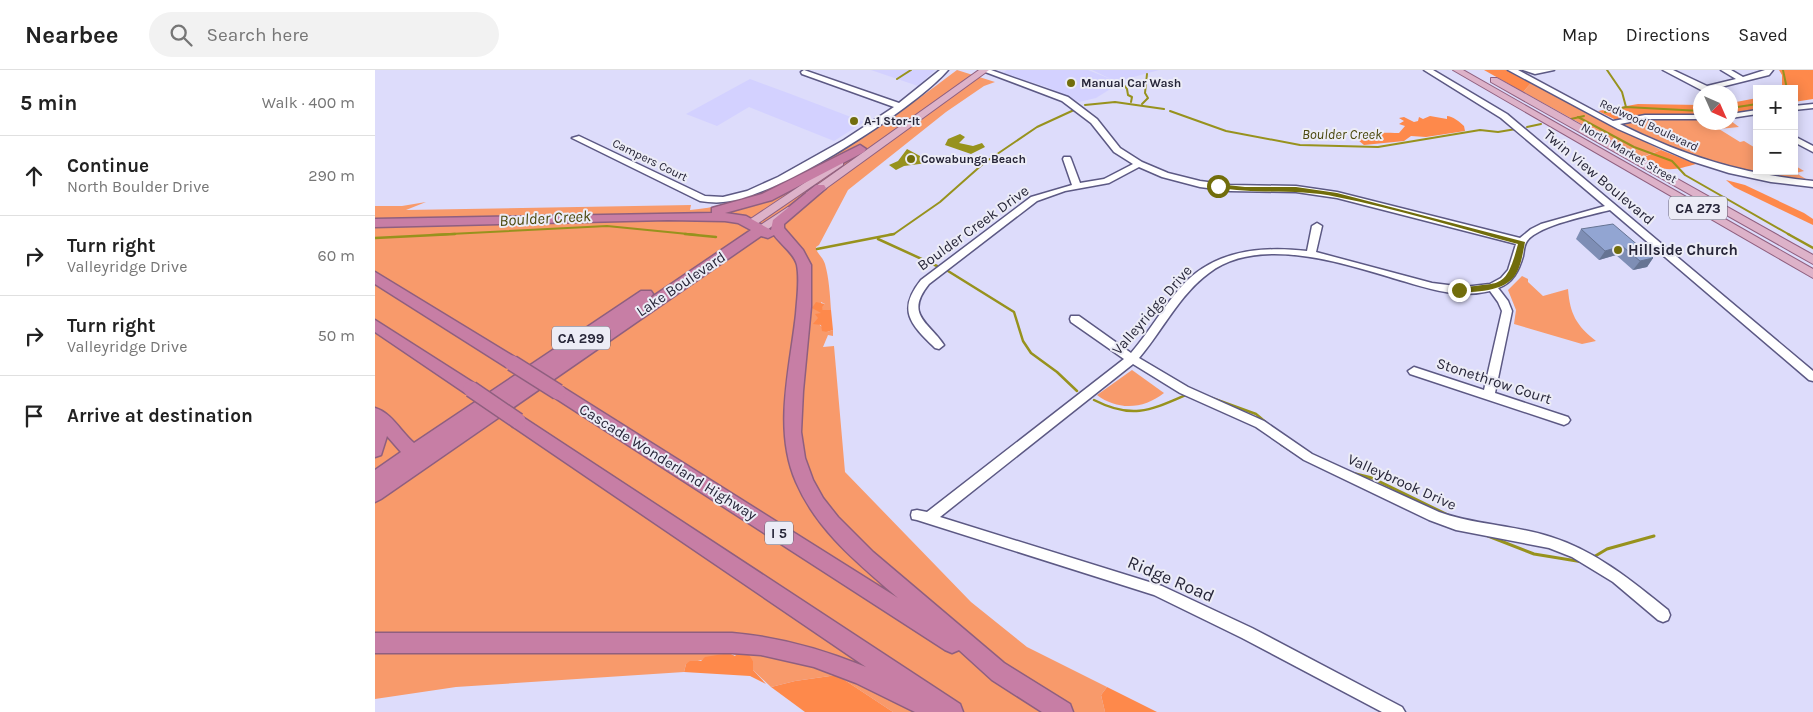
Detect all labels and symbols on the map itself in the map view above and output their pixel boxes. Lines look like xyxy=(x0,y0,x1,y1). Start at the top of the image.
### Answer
place label: Manual Car Wash xyxy=(1081,76,1181,90)
marker: Manual Car Wash xyxy=(1065,77,1077,89)
north arrow xyxy=(1693,85,1738,130)
street label: Redwood Boulevard xyxy=(1597,96,1701,154)
place label: A-1 Stor-It xyxy=(864,114,920,128)
marker: A-1 Stor-It xyxy=(848,115,860,127)
street label: North Market Street xyxy=(1579,120,1680,186)
water label: Boulder Creek xyxy=(1302,126,1383,143)
street label: Twin View Boulevard xyxy=(1540,126,1658,228)
street label: Campers Court xyxy=(610,136,690,184)
place label: Cowabunga Beach xyxy=(921,152,1026,166)
marker: Cowabunga Beach xyxy=(905,153,917,165)
route start xyxy=(1207,175,1230,198)
street label: Boulder Creek Drive xyxy=(914,181,1032,275)
road number: CA 273 xyxy=(1669,196,1727,220)
water label: Boulder Creek xyxy=(499,206,592,230)
place label: Hillside Church xyxy=(1628,241,1738,259)
marker: Hillside Church xyxy=(1612,244,1624,256)
street label: Lake Boulevard xyxy=(633,248,729,320)
street label: Valleyridge Drive xyxy=(1108,262,1196,358)
route end xyxy=(1448,279,1471,302)
road number: CA 299 xyxy=(552,326,610,350)
street label: Stonethrow Court xyxy=(1434,354,1554,408)
street label: Cascade Wonderland Highway xyxy=(576,400,760,524)
street label: Valleybrook Drive xyxy=(1345,450,1459,514)
road number: I 5 xyxy=(765,522,793,544)
street label: Ridge Road xyxy=(1124,551,1218,607)

